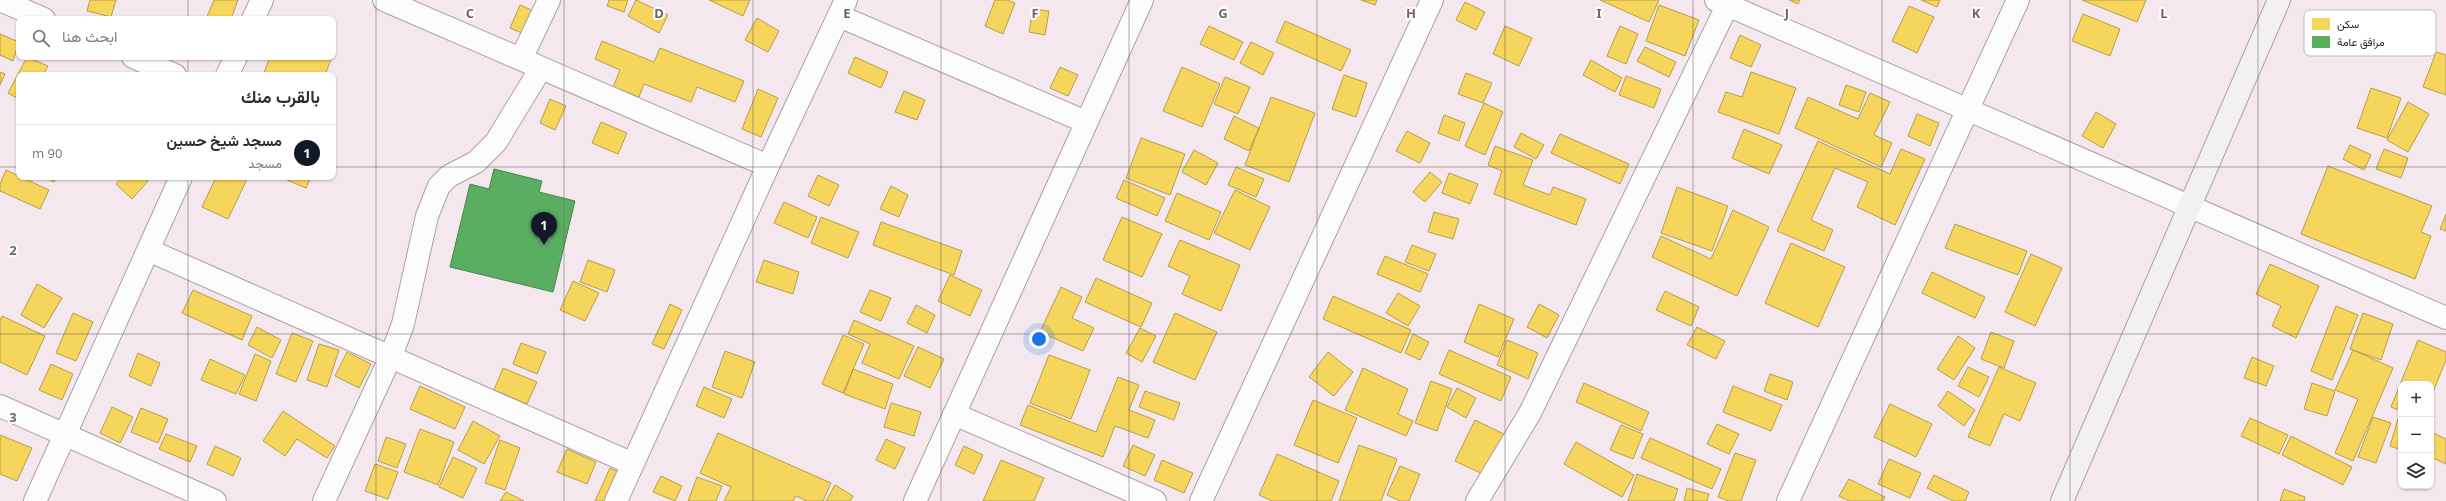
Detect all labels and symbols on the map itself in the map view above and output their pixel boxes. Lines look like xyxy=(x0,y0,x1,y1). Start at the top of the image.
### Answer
text: C xyxy=(466,4,474,22)
text: D xyxy=(654,4,664,22)
text: E xyxy=(843,4,851,22)
text: F xyxy=(1031,4,1039,22)
text: G xyxy=(1218,4,1228,22)
text: H xyxy=(1406,4,1416,22)
text: I xyxy=(1596,4,1602,22)
text: J xyxy=(1784,4,1789,22)
text: K xyxy=(1972,4,1981,22)
text: L xyxy=(2160,4,2168,22)
legend xyxy=(2304,10,2436,56)
text: سكن xyxy=(2337,16,2360,31)
text: مرافق عامة xyxy=(2337,34,2385,49)
pin: 1 xyxy=(531,212,557,245)
text: 2 xyxy=(9,241,17,259)
your location xyxy=(1029,329,1049,349)
text: 3 xyxy=(9,408,17,426)

